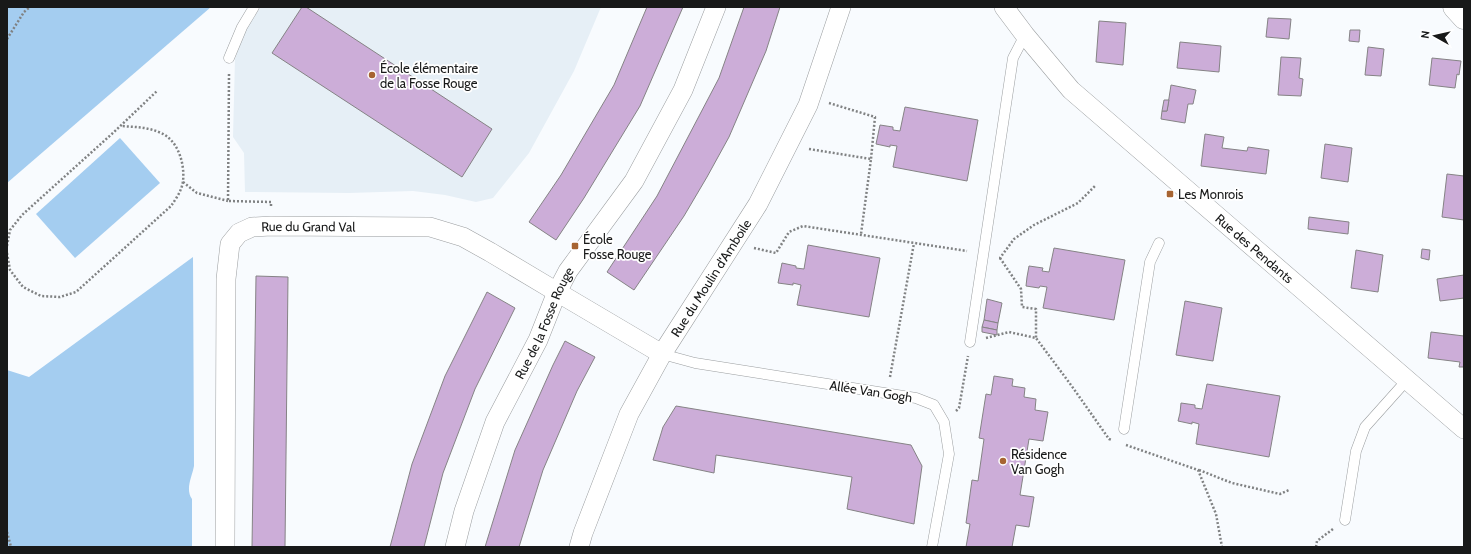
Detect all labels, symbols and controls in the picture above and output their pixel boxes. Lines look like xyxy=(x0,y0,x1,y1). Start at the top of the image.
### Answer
north arrow xyxy=(1415,16,1455,56)
text: N xyxy=(1418,30,1433,39)
place label: École élémentaire de la Fosse Rouge xyxy=(380,59,478,91)
marker: École élémentaire de la Fosse Rouge xyxy=(367,70,377,80)
place label: Les Monrois xyxy=(1178,186,1244,202)
marker: Les Monrois xyxy=(1165,189,1175,199)
street label: Rue des Pendants xyxy=(1212,210,1297,287)
street label: Rue du Moulin d'Amboile xyxy=(667,216,754,340)
street label: Rue du Grand Val xyxy=(261,218,355,235)
place label: École Fosse Rouge xyxy=(583,230,652,262)
marker: École Fosse Rouge xyxy=(570,241,580,251)
street label: Rue de la Fosse Rouge xyxy=(511,263,577,382)
street label: Allée Van Gogh xyxy=(829,377,913,405)
place label: Résidence Van Gogh xyxy=(1011,446,1067,477)
marker: Résidence Van Gogh xyxy=(998,456,1008,466)

